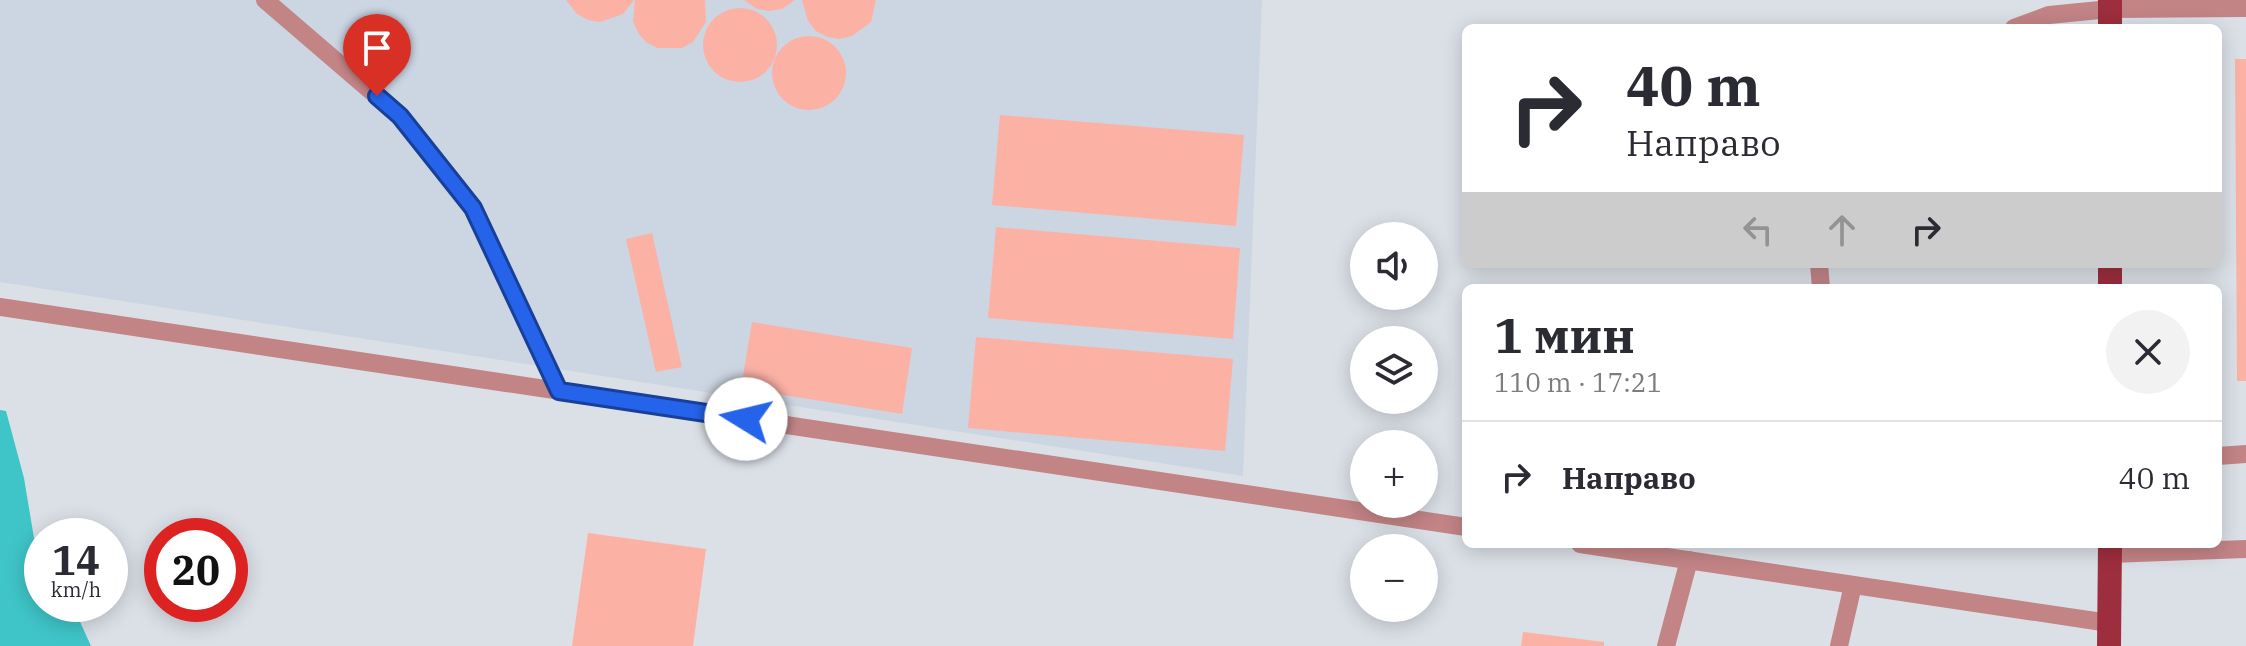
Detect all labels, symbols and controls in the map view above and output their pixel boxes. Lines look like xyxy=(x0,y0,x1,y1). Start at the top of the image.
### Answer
pin xyxy=(343,14.0,411,96)
icon: arrive xyxy=(355,26,399,70)
text: 40 m xyxy=(1626,49,1761,121)
icon: right xyxy=(1494,56,1598,160)
text: Направо xyxy=(1626,119,1781,166)
icon: left xyxy=(1736,208,1780,252)
icon: ahead xyxy=(1820,208,1864,252)
icon: right xyxy=(1904,208,1948,252)
map controls xyxy=(1350,222,1438,622)
button: sound xyxy=(1350,222,1438,310)
text: 1 мин xyxy=(1494,304,1635,366)
button: close xyxy=(2106,310,2190,394)
button: layers xyxy=(1350,326,1438,414)
text: 110 m · 17:21 xyxy=(1494,365,1662,399)
position arrow xyxy=(704,377,788,461)
button: + xyxy=(1350,430,1438,518)
icon: right xyxy=(1494,455,1538,499)
text: Направо xyxy=(1562,458,1696,497)
text: 40 m xyxy=(2118,458,2190,497)
speed limit sign: 20 xyxy=(144,518,248,622)
text: 14 xyxy=(52,534,100,586)
button: − xyxy=(1350,534,1438,622)
text: km/h xyxy=(51,576,101,603)

